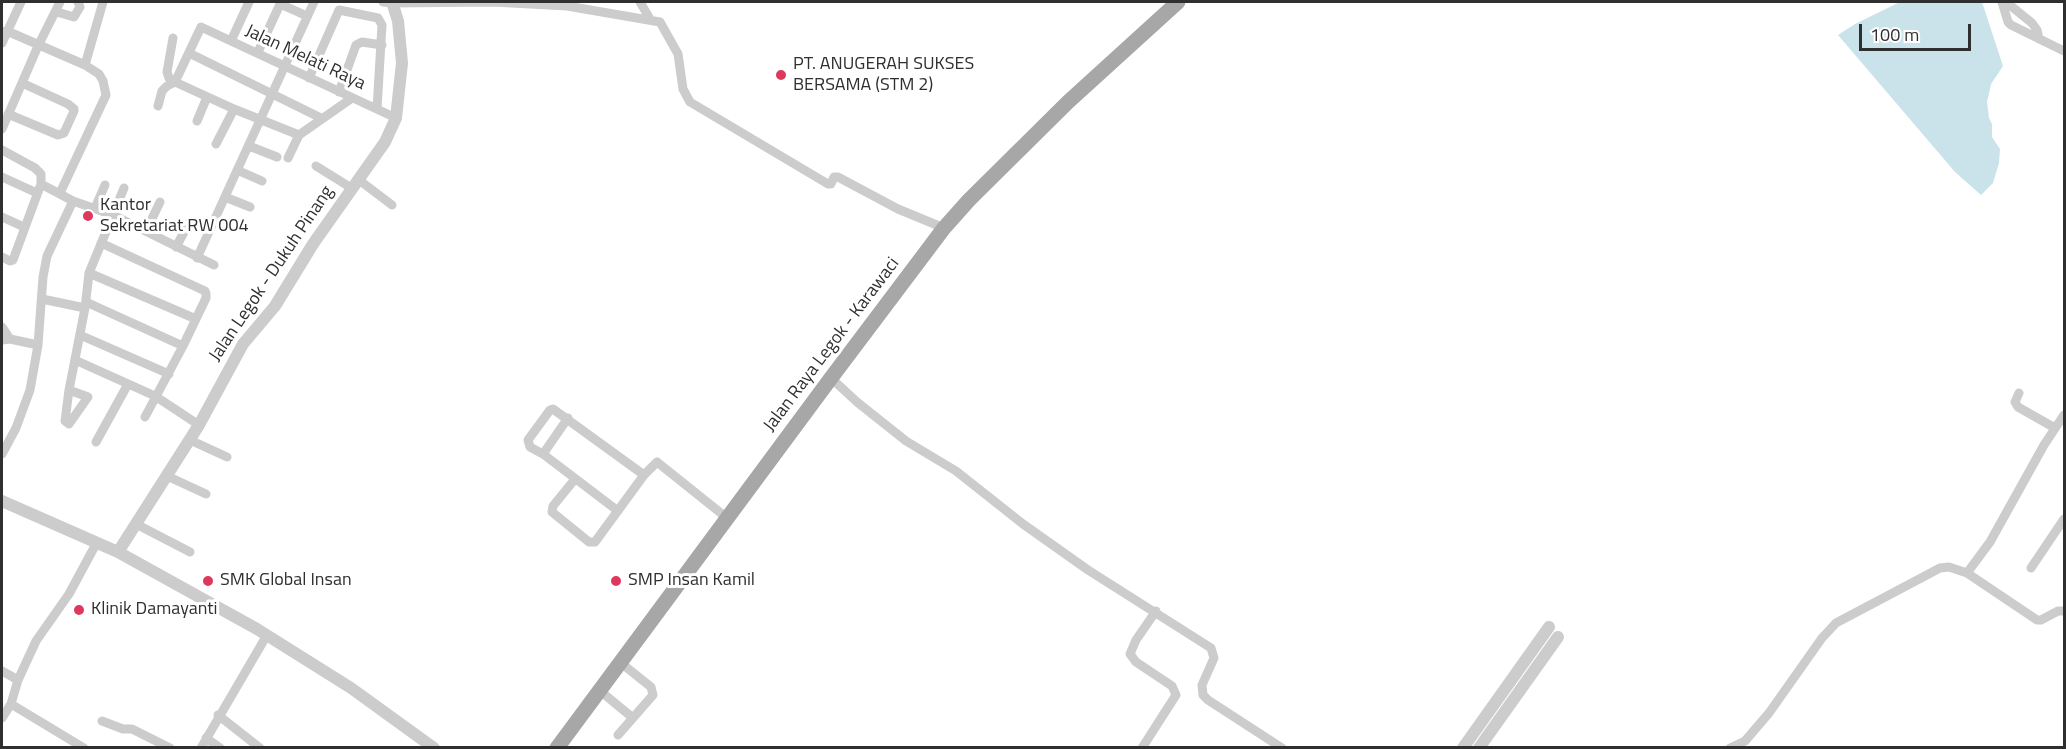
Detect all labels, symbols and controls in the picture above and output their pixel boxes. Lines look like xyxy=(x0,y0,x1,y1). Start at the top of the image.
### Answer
scale bar xyxy=(1862,12,1974,50)
street label: Jalan Melati Raya xyxy=(241,21,369,95)
text: 100 m xyxy=(1870,21,1919,48)
place label: PT. ANUGERAH SUKSES BERSAMA (STM 2) xyxy=(793,54,974,97)
marker: PT. ANUGERAH SUKSES BERSAMA (STM 2) xyxy=(774,68,788,82)
street label: Jalan Legok - Dukuh Pinang xyxy=(205,182,339,366)
place label: Kantor Sekretariat RW 004 xyxy=(100,195,249,238)
marker: Kantor Sekretariat RW 004 xyxy=(81,209,95,223)
street label: Jalan Raya Legok - Karawaci xyxy=(759,254,905,436)
place label: SMK Global Insan xyxy=(220,570,352,592)
place label: SMP Insan Kamil xyxy=(628,570,755,592)
marker: SMK Global Insan xyxy=(201,574,215,588)
marker: SMP Insan Kamil xyxy=(609,574,623,588)
place label: Klinik Damayanti xyxy=(91,599,218,621)
marker: Klinik Damayanti xyxy=(72,603,86,617)

